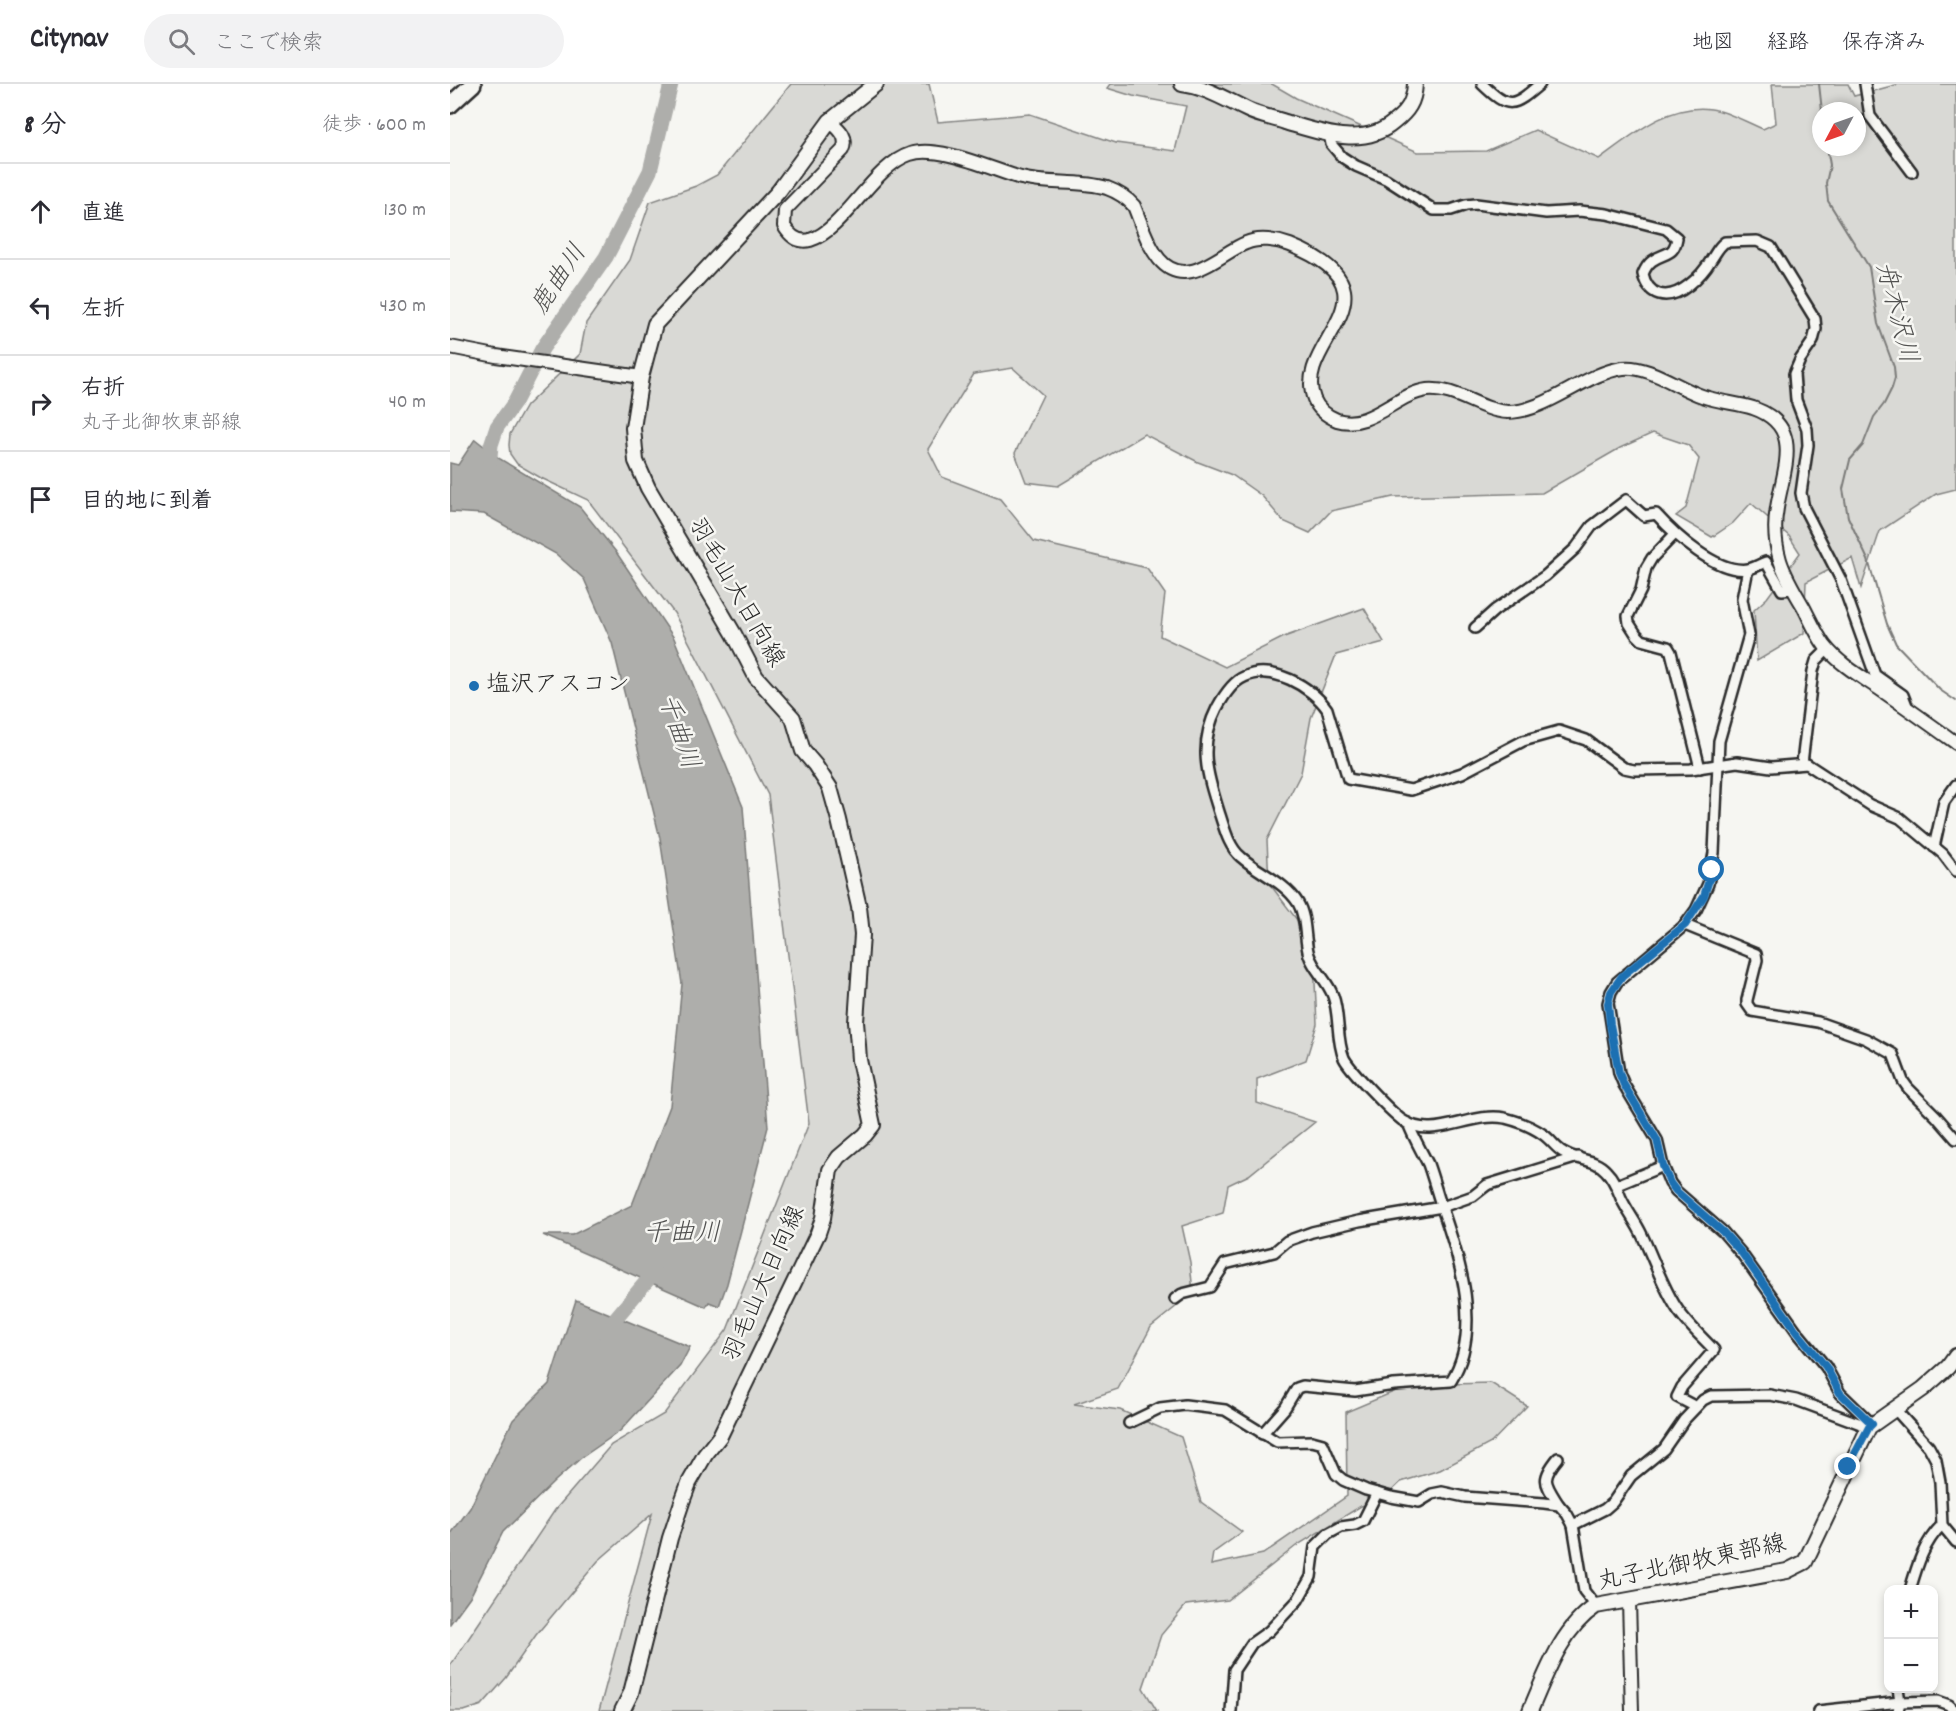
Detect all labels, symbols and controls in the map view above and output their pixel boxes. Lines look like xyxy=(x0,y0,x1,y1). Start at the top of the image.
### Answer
search box xyxy=(144,14,564,68)
text: Citynav xyxy=(30,21,108,61)
icon: search xyxy=(165,25,198,58)
text: ここで検索 xyxy=(213,29,323,60)
text: 地図 xyxy=(1692,29,1734,59)
text: 経路 xyxy=(1767,29,1809,59)
text: 保存済み xyxy=(1842,29,1926,59)
north arrow xyxy=(1812,102,1866,156)
text: 8 分 xyxy=(24,108,66,145)
text: 徒歩 · 600 m xyxy=(322,112,426,140)
icon: ahead xyxy=(24,195,57,228)
text: 130 m xyxy=(384,197,426,225)
text: 直進 xyxy=(81,199,125,230)
water label: 鹿曲川 xyxy=(523,237,597,323)
water label: 舟木沢川 xyxy=(1864,258,1926,368)
icon: left xyxy=(24,291,57,324)
text: 430 m xyxy=(380,293,426,321)
text: 左折 xyxy=(81,295,125,326)
text: 右折 xyxy=(81,374,125,405)
icon: right xyxy=(24,387,57,420)
text: 40 m xyxy=(388,389,426,417)
text: 丸子北御牧東部線 xyxy=(81,410,241,438)
icon: arrive xyxy=(24,483,57,516)
text: 目的地に到着 xyxy=(81,487,213,518)
street label: 羽毛山大日向線 xyxy=(678,512,792,674)
place label: 塩沢アスコン xyxy=(486,669,630,703)
marker: 塩沢アスコン xyxy=(467,679,481,693)
water label: 千曲川 xyxy=(647,689,707,775)
route start xyxy=(1698,856,1724,882)
street label: 羽毛山大日向線 xyxy=(715,1200,815,1368)
water label: 千曲川 xyxy=(643,1216,721,1253)
route end xyxy=(1834,1453,1860,1479)
street label: 丸子北御牧東部線 xyxy=(1595,1527,1789,1601)
map controls xyxy=(1884,1585,1938,1693)
button: + xyxy=(1884,1585,1938,1639)
button: − xyxy=(1884,1639,1938,1693)

